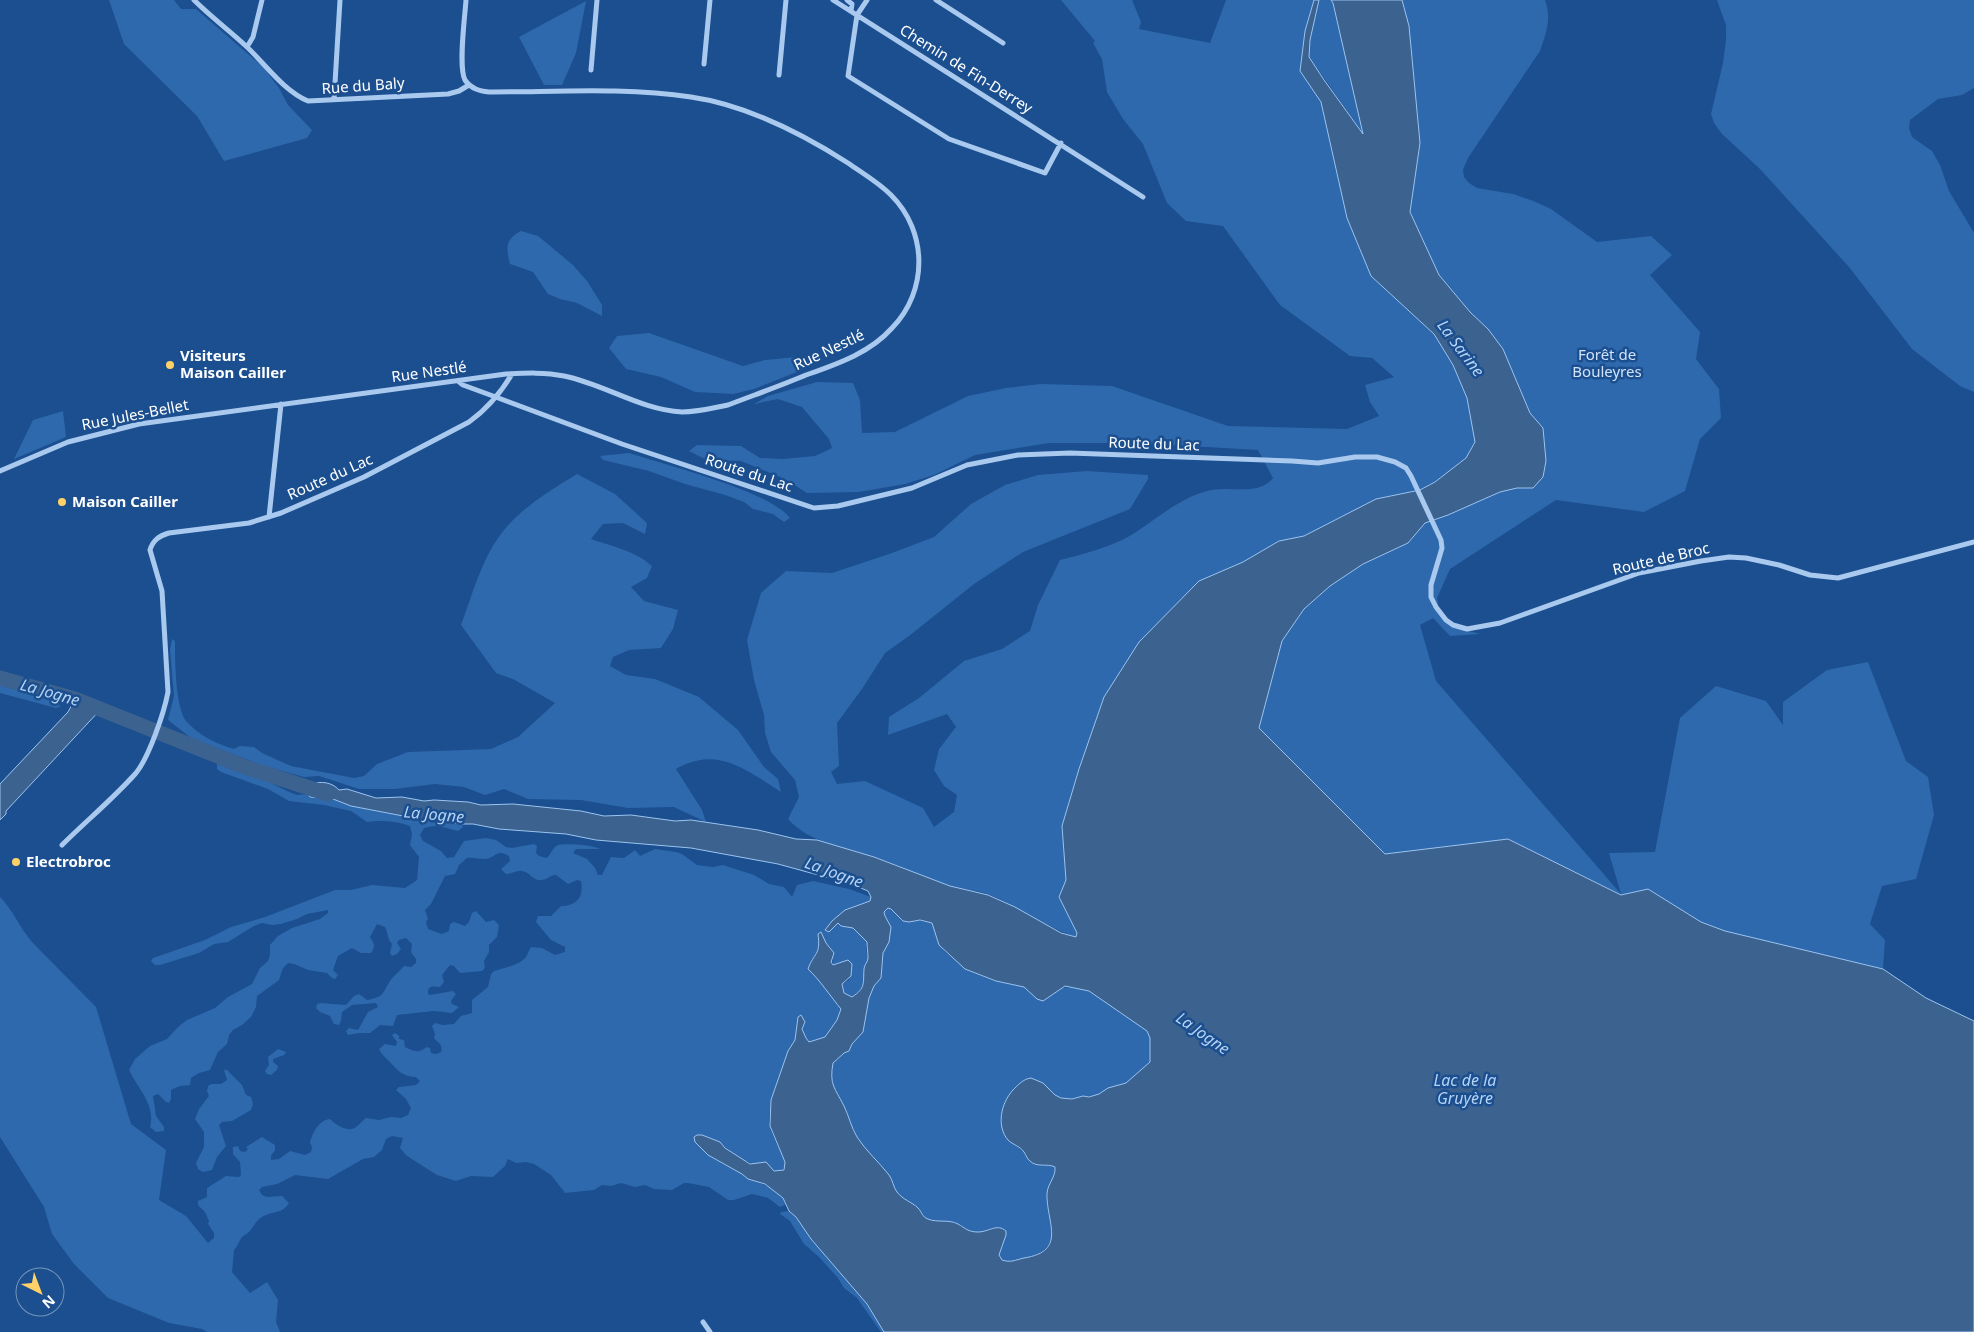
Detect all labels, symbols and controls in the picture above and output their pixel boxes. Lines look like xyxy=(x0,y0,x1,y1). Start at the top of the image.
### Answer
street label: Chemin de Fin-Derrey xyxy=(896,19,1037,117)
street label: Rue du Baly xyxy=(321,72,405,98)
water label: La Sarine xyxy=(1432,315,1490,381)
street label: Rue Nestlé xyxy=(790,324,867,374)
park label: Forêt de Bouleyres xyxy=(1572,344,1642,381)
place label: Visiteurs Maison Cailler xyxy=(180,345,286,382)
street label: Rue Nestlé xyxy=(390,356,468,386)
marker: Visiteurs Maison Cailler xyxy=(164,359,176,371)
street label: Rue Jules-Bellet xyxy=(80,394,191,434)
street label: Route du Lac xyxy=(1108,431,1200,455)
street label: Route du Lac xyxy=(284,448,375,504)
street label: Route du Lac xyxy=(703,448,796,496)
place label: Maison Cailler xyxy=(72,491,178,511)
marker: Maison Cailler xyxy=(56,496,68,508)
street label: Route de Broc xyxy=(1610,537,1711,579)
water label: La Jogne xyxy=(18,673,82,711)
water label: La Jogne xyxy=(403,800,465,828)
place label: Electrobroc xyxy=(26,851,111,871)
water label: La Jogne xyxy=(802,851,866,893)
marker: Electrobroc xyxy=(10,856,22,868)
water label: La Jogne xyxy=(1172,1007,1234,1059)
water label: Lac de la Gruyère xyxy=(1434,1069,1496,1109)
north arrow xyxy=(15,1267,65,1317)
text: N xyxy=(38,1291,60,1313)

